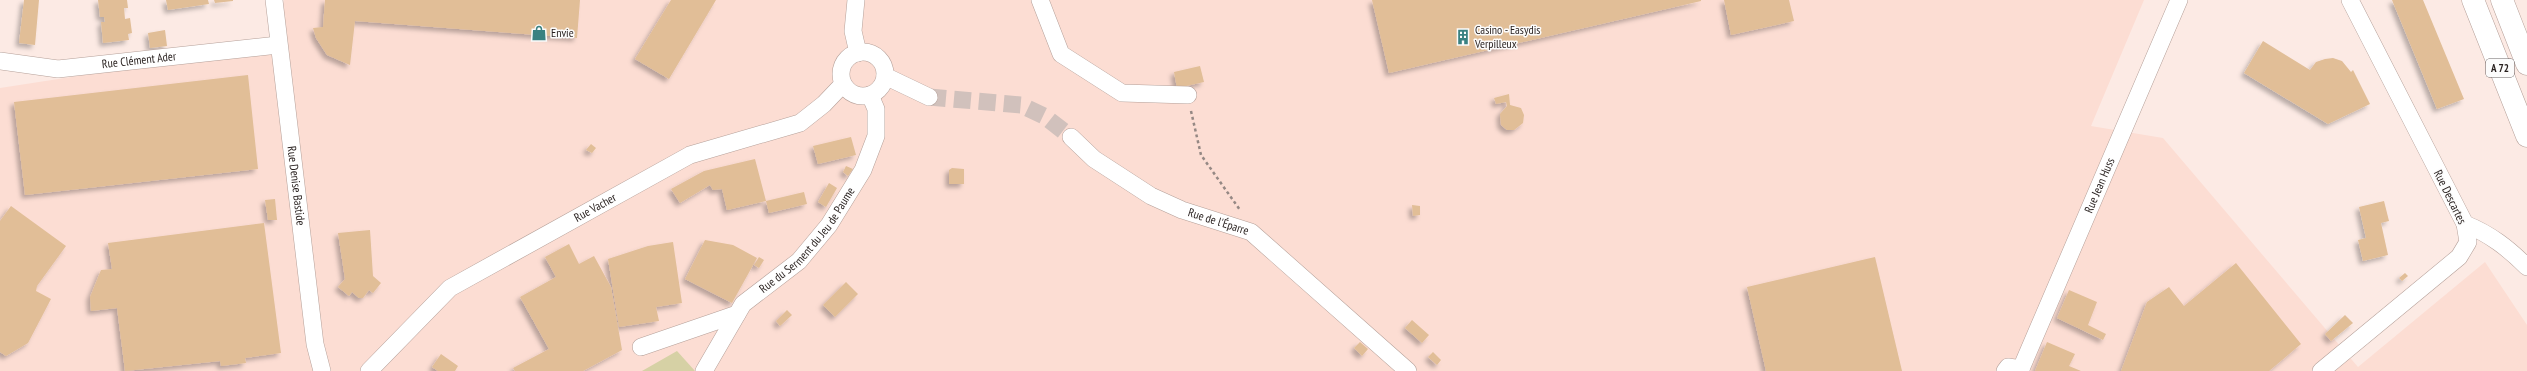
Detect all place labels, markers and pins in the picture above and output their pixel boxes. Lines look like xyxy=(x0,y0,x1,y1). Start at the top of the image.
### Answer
place label: Casino - Easydis Verpilleux xyxy=(1474,22,1540,51)
shop icon: Envie xyxy=(530,24,548,42)
place label: Envie xyxy=(551,25,574,40)
building icon: Casino - Easydis Verpilleux xyxy=(1454,28,1472,46)

